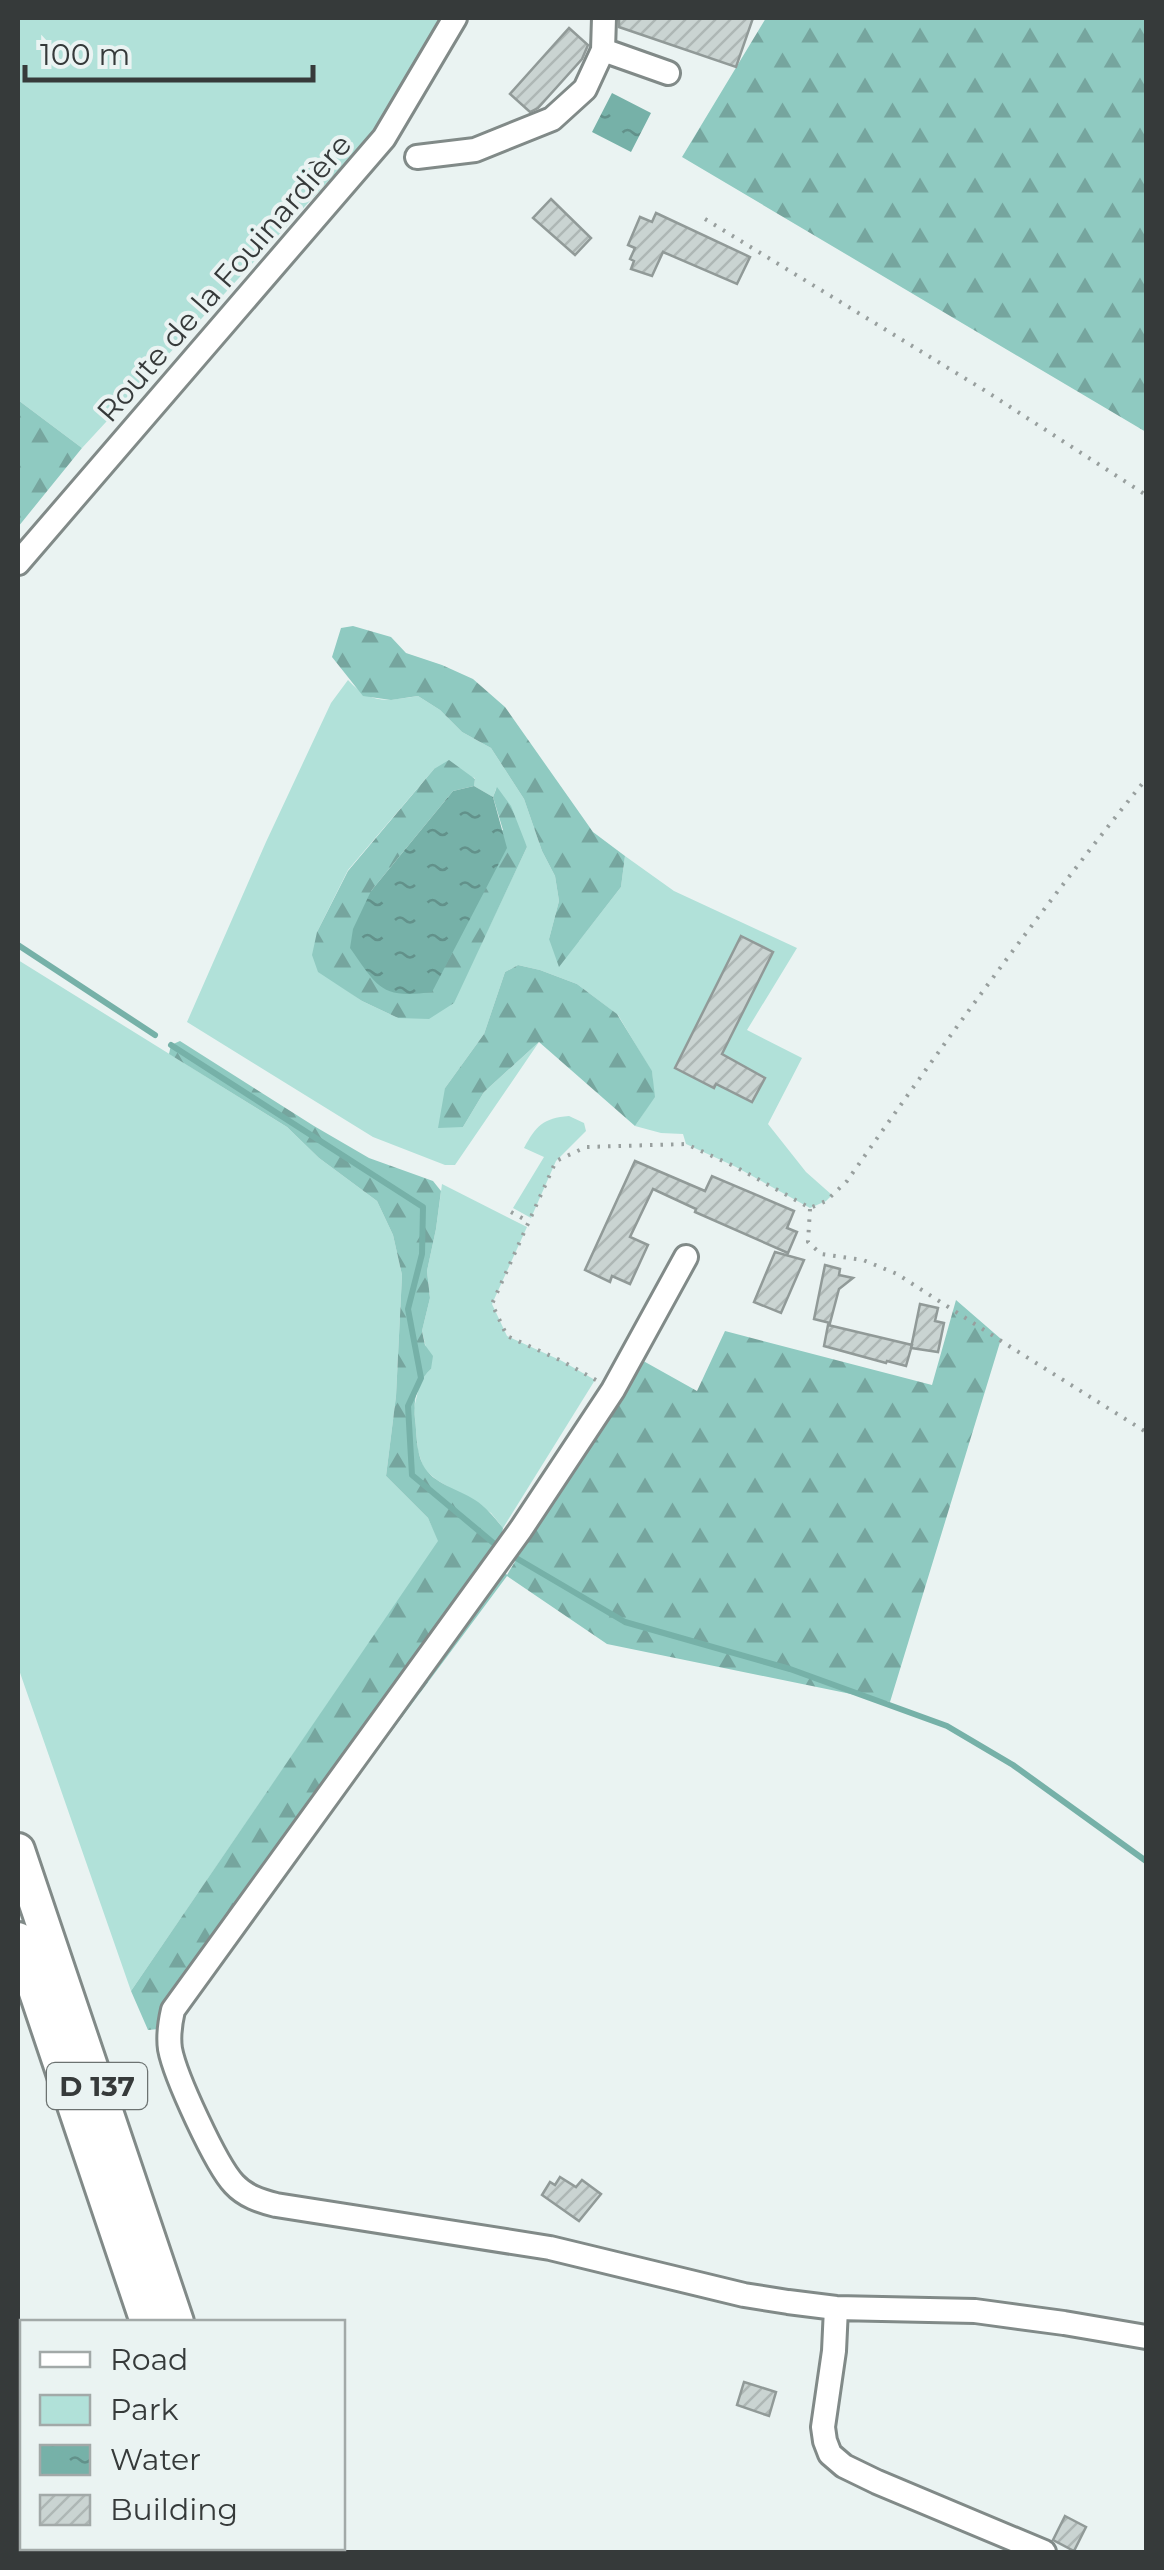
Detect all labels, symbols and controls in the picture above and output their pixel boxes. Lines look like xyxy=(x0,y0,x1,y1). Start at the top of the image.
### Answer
scale bar xyxy=(25,20,312,82)
text: 100 m xyxy=(40,36,130,73)
street label: Route de la Fouinardière xyxy=(89,126,359,430)
road number: D 137 xyxy=(47,2063,147,2109)
legend xyxy=(20,2320,345,2550)
text: Road xyxy=(110,2341,188,2378)
text: Park xyxy=(110,2391,179,2428)
text: Water xyxy=(110,2441,201,2478)
text: Building xyxy=(110,2491,238,2528)

